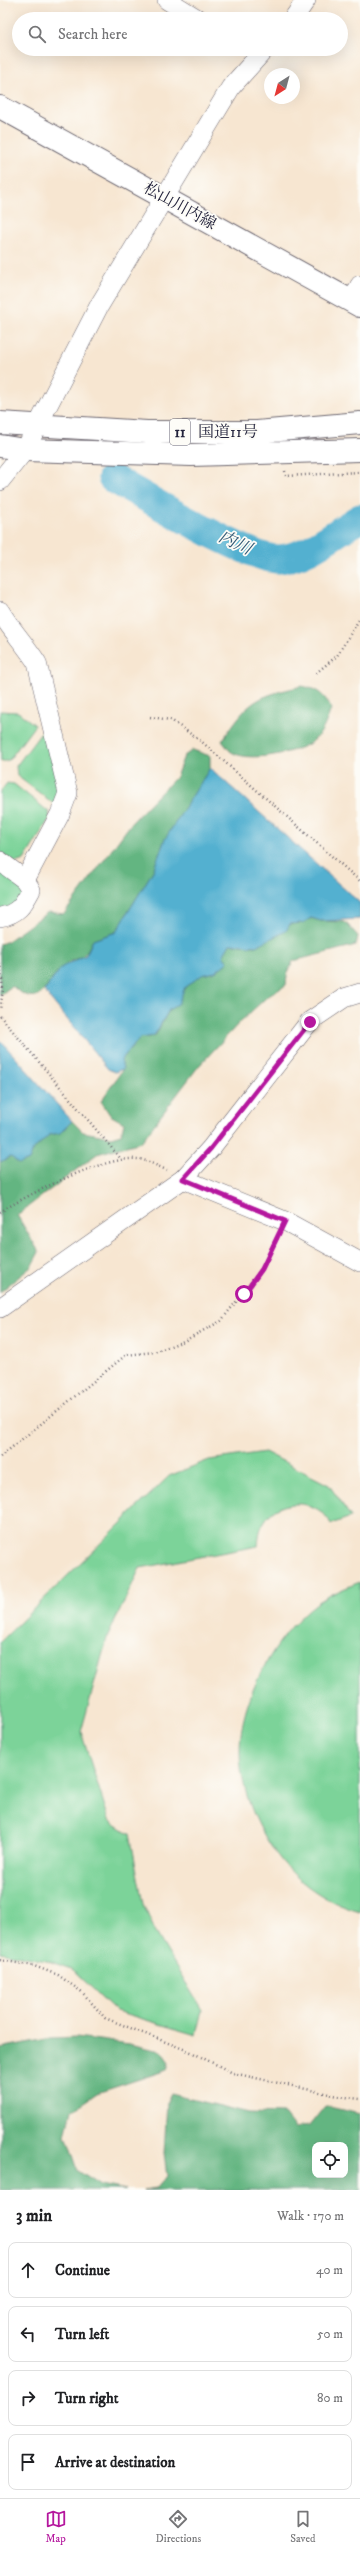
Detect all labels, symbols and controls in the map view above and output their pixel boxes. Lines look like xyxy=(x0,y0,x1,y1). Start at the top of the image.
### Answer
search box xyxy=(12,12,348,56)
icon: search xyxy=(26,23,48,45)
text: Search here xyxy=(58,25,127,44)
north arrow xyxy=(264,68,300,104)
street label: 松山川内線 xyxy=(140,178,220,234)
road number: 11 xyxy=(170,419,190,445)
street label: 国道11号 xyxy=(198,422,258,442)
water label: 内川 xyxy=(215,526,257,561)
route end xyxy=(301,1013,319,1031)
route start xyxy=(235,1285,253,1303)
map controls xyxy=(312,2142,348,2178)
button: locate xyxy=(312,2142,348,2178)
text: 3 min xyxy=(16,2205,52,2227)
text: Walk · 170 m xyxy=(277,2208,344,2224)
icon: ahead xyxy=(17,2259,39,2281)
text: Continue xyxy=(55,2261,110,2280)
text: 40 m xyxy=(316,2262,343,2278)
icon: left xyxy=(17,2323,39,2345)
text: Turn left xyxy=(55,2325,109,2344)
text: 50 m xyxy=(317,2326,343,2342)
icon: right xyxy=(17,2387,39,2409)
text: Turn right xyxy=(55,2389,118,2408)
text: 80 m xyxy=(317,2390,343,2406)
icon: arrive xyxy=(17,2451,39,2473)
text: Arrive at destination xyxy=(55,2453,175,2472)
tab: Map xyxy=(45,2508,67,2546)
tab: Directions xyxy=(156,2508,201,2546)
tab: Saved xyxy=(290,2508,315,2546)

